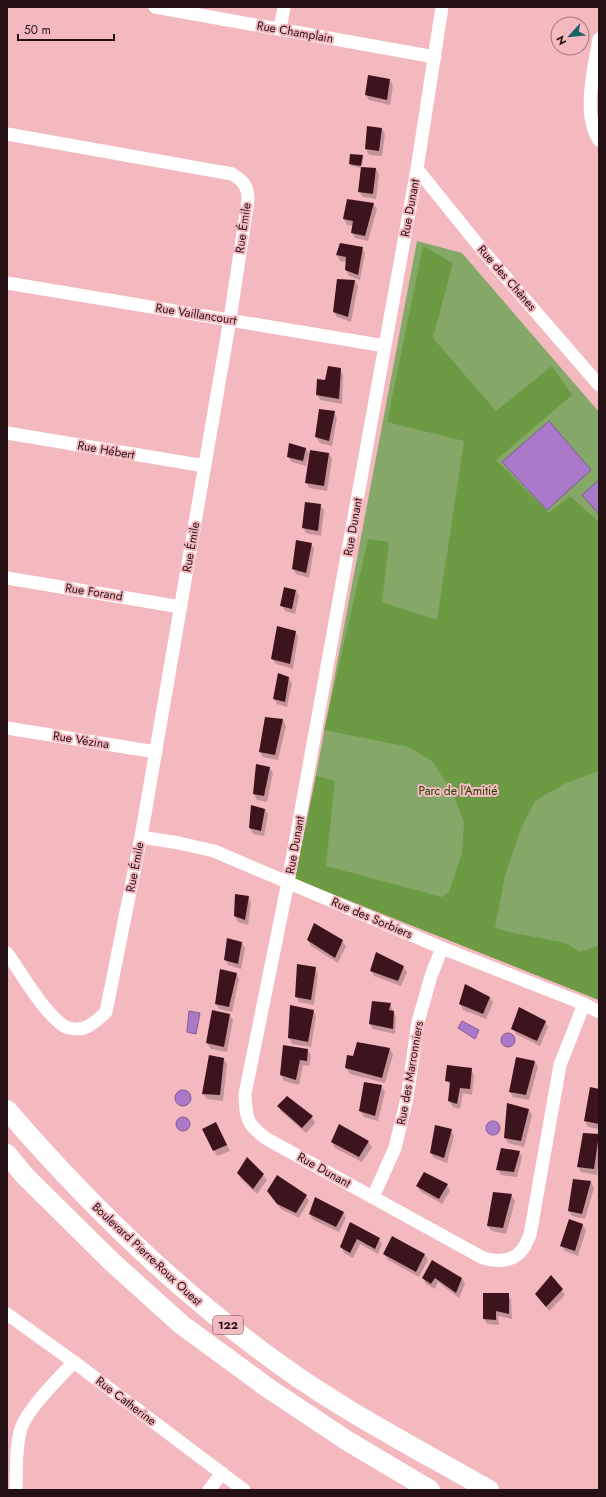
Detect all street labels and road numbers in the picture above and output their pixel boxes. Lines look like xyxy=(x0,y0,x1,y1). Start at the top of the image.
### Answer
street label: Rue Champlain xyxy=(255,16,335,48)
street label: Rue Dunant xyxy=(396,178,424,238)
street label: Rue Émile xyxy=(231,202,255,254)
street label: Rue des Chênes xyxy=(473,241,541,315)
street label: Rue Vaillancourt xyxy=(154,299,238,329)
street label: Rue Hébert xyxy=(76,436,136,464)
street label: Rue Dunant xyxy=(339,497,367,557)
street label: Rue Émile xyxy=(178,520,204,574)
street label: Rue Forand xyxy=(64,579,124,605)
street label: Rue Vézina xyxy=(52,727,111,753)
street label: Rue Dunant xyxy=(281,815,309,875)
street label: Rue Émile xyxy=(121,840,149,894)
street label: Rue des Sorbiers xyxy=(329,893,416,943)
street label: Rue des Marronniers xyxy=(392,1019,428,1126)
street label: Rue Dunant xyxy=(294,1148,354,1192)
street label: Boulevard Pierre-Roux Ouest xyxy=(88,1198,206,1310)
road number: 122 xyxy=(213,1316,243,1334)
street label: Rue Catherine xyxy=(92,1372,160,1430)

